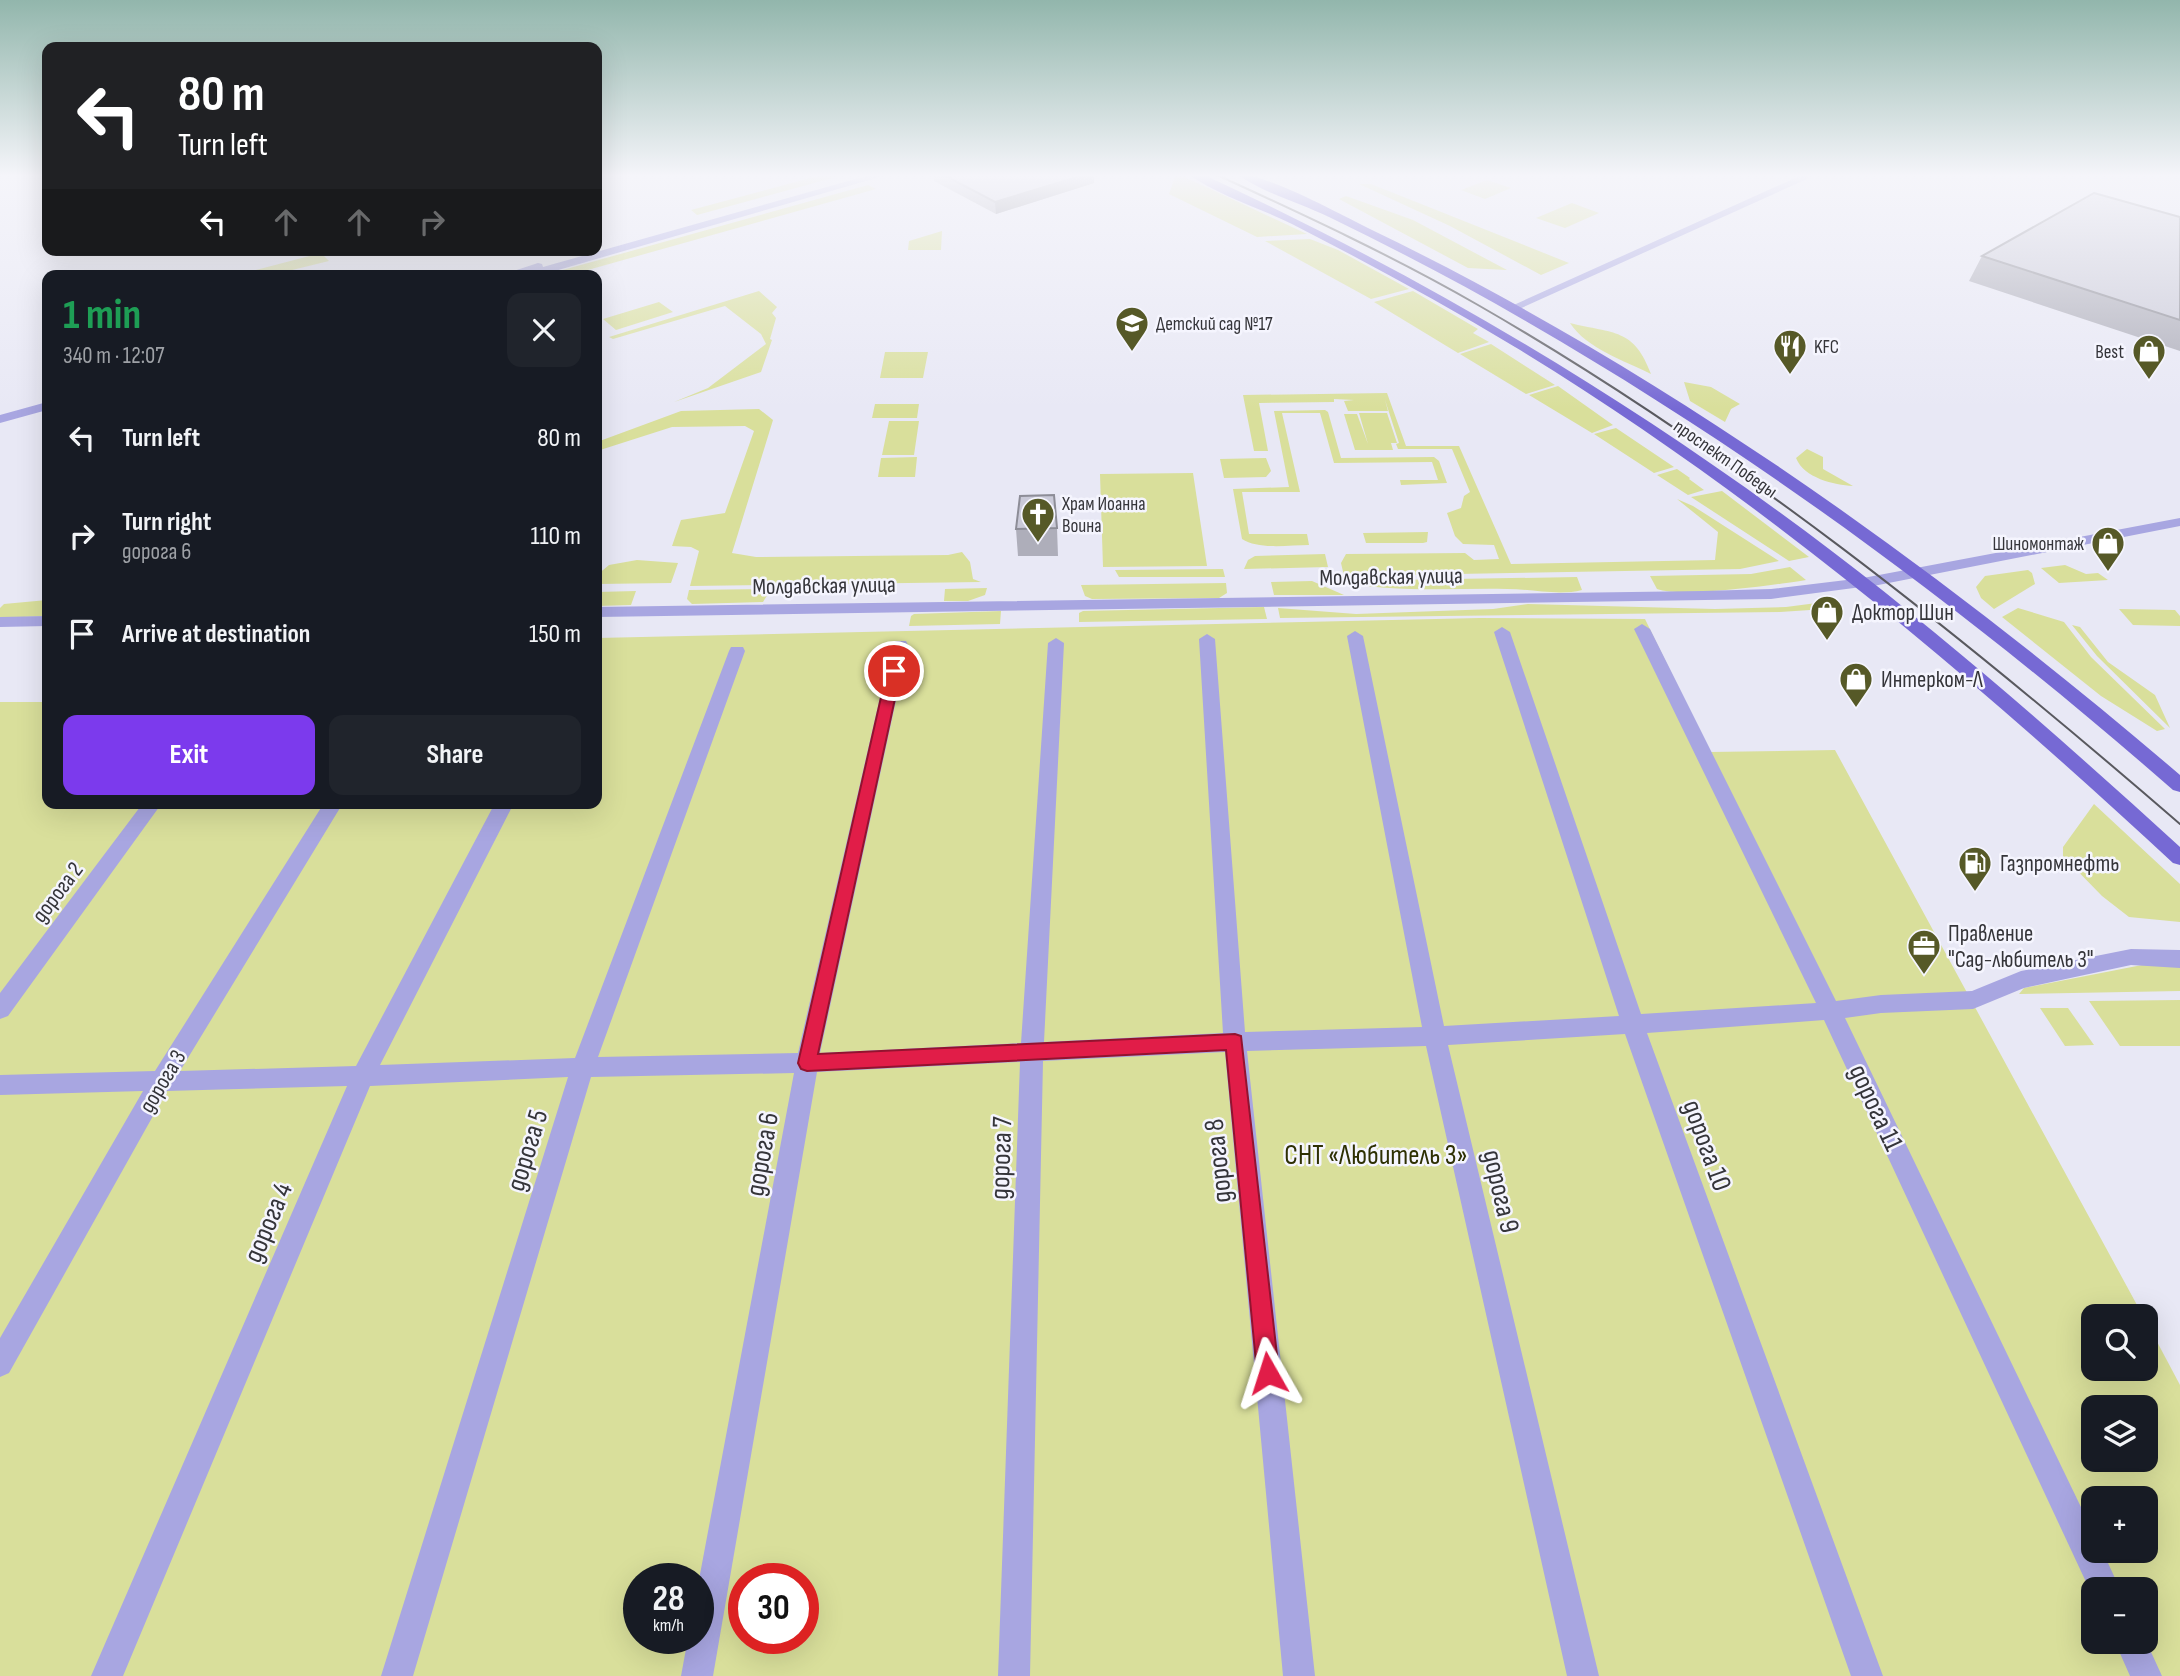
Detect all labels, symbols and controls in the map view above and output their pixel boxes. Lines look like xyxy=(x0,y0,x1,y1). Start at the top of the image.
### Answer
text: 80 m xyxy=(178,66,265,125)
icon: left xyxy=(63,70,154,161)
text: Turn left xyxy=(178,126,268,165)
icon: left xyxy=(194,203,232,241)
icon: ahead xyxy=(267,203,305,241)
icon: ahead xyxy=(340,203,378,241)
icon: right xyxy=(413,203,451,241)
text: 1 min xyxy=(63,290,141,341)
button: close xyxy=(507,293,581,367)
school or university icon: Детский сад №17 xyxy=(1113,304,1151,353)
place label: Детский сад №17 xyxy=(1156,313,1273,336)
restaurant icon: KFC xyxy=(1771,327,1809,376)
shop icon: Best xyxy=(2130,332,2168,381)
place label: KFC xyxy=(1814,336,1839,359)
place label: Best xyxy=(2095,341,2124,364)
text: 340 m · 12:07 xyxy=(63,342,164,370)
street label: проспект Победы xyxy=(1669,415,1781,503)
icon: left xyxy=(63,419,101,457)
text: Turn left xyxy=(122,423,200,454)
text: 80 m xyxy=(537,423,581,454)
place label: Храм Иоанна Воина xyxy=(1061,493,1146,538)
church icon: Храм Иоанна Воина xyxy=(1019,495,1057,544)
text: Turn right xyxy=(122,507,211,538)
icon: right xyxy=(63,517,101,555)
text: 110 m xyxy=(530,521,581,552)
shop icon: Шиномонтаж xyxy=(2089,524,2127,573)
place label: Шиномонтаж xyxy=(1992,533,2085,556)
text: дорога 6 xyxy=(122,538,191,566)
street label: Молдавская улица xyxy=(1319,562,1463,592)
street label: Молдавская улица xyxy=(752,571,896,601)
shop icon: Доктор Шин xyxy=(1808,593,1846,642)
place label: Доктор Шин xyxy=(1852,599,1954,627)
icon: arrive xyxy=(63,615,101,653)
text: Arrive at destination xyxy=(122,619,310,650)
text: 150 m xyxy=(529,619,581,650)
pin xyxy=(864,641,924,701)
icon: arrive xyxy=(875,652,913,690)
shop icon: Интерком-Л xyxy=(1837,660,1875,709)
place label: Интерком-Л xyxy=(1881,666,1983,694)
button: Exit xyxy=(63,715,315,795)
button: Share xyxy=(329,715,581,795)
fuel station icon: Газпромнефть xyxy=(1956,844,1994,893)
place label: Газпромнефть xyxy=(2000,850,2119,878)
street label: дорога 2 xyxy=(26,857,90,928)
place label: Правление "Сад-любитель 3" xyxy=(1948,920,2094,974)
office icon: Правление "Сад-любитель 3" xyxy=(1905,927,1943,976)
street label: дорога 3 xyxy=(133,1045,193,1118)
street label: дорога 11 xyxy=(1841,1059,1910,1156)
street label: дорога 10 xyxy=(1675,1096,1738,1195)
street label: дорога 5 xyxy=(499,1106,555,1195)
street label: дорога 6 xyxy=(739,1110,786,1199)
street label: дорога 7 xyxy=(984,1116,1019,1200)
street label: дорога 8 xyxy=(1198,1117,1239,1204)
park label: СНТ «Любитель 3» xyxy=(1284,1139,1468,1172)
street label: дорога 9 xyxy=(1475,1147,1526,1236)
street label: дорога 4 xyxy=(237,1177,300,1268)
map controls xyxy=(2081,1304,2158,1654)
button: search xyxy=(2081,1304,2158,1381)
position arrow xyxy=(1231,1336,1305,1410)
button: layers xyxy=(2081,1395,2158,1472)
button: + xyxy=(2081,1486,2158,1563)
speed limit sign: 30 xyxy=(728,1563,819,1654)
button: − xyxy=(2081,1577,2158,1654)
text: 28 xyxy=(653,1578,684,1621)
text: km/h xyxy=(653,1615,684,1636)

